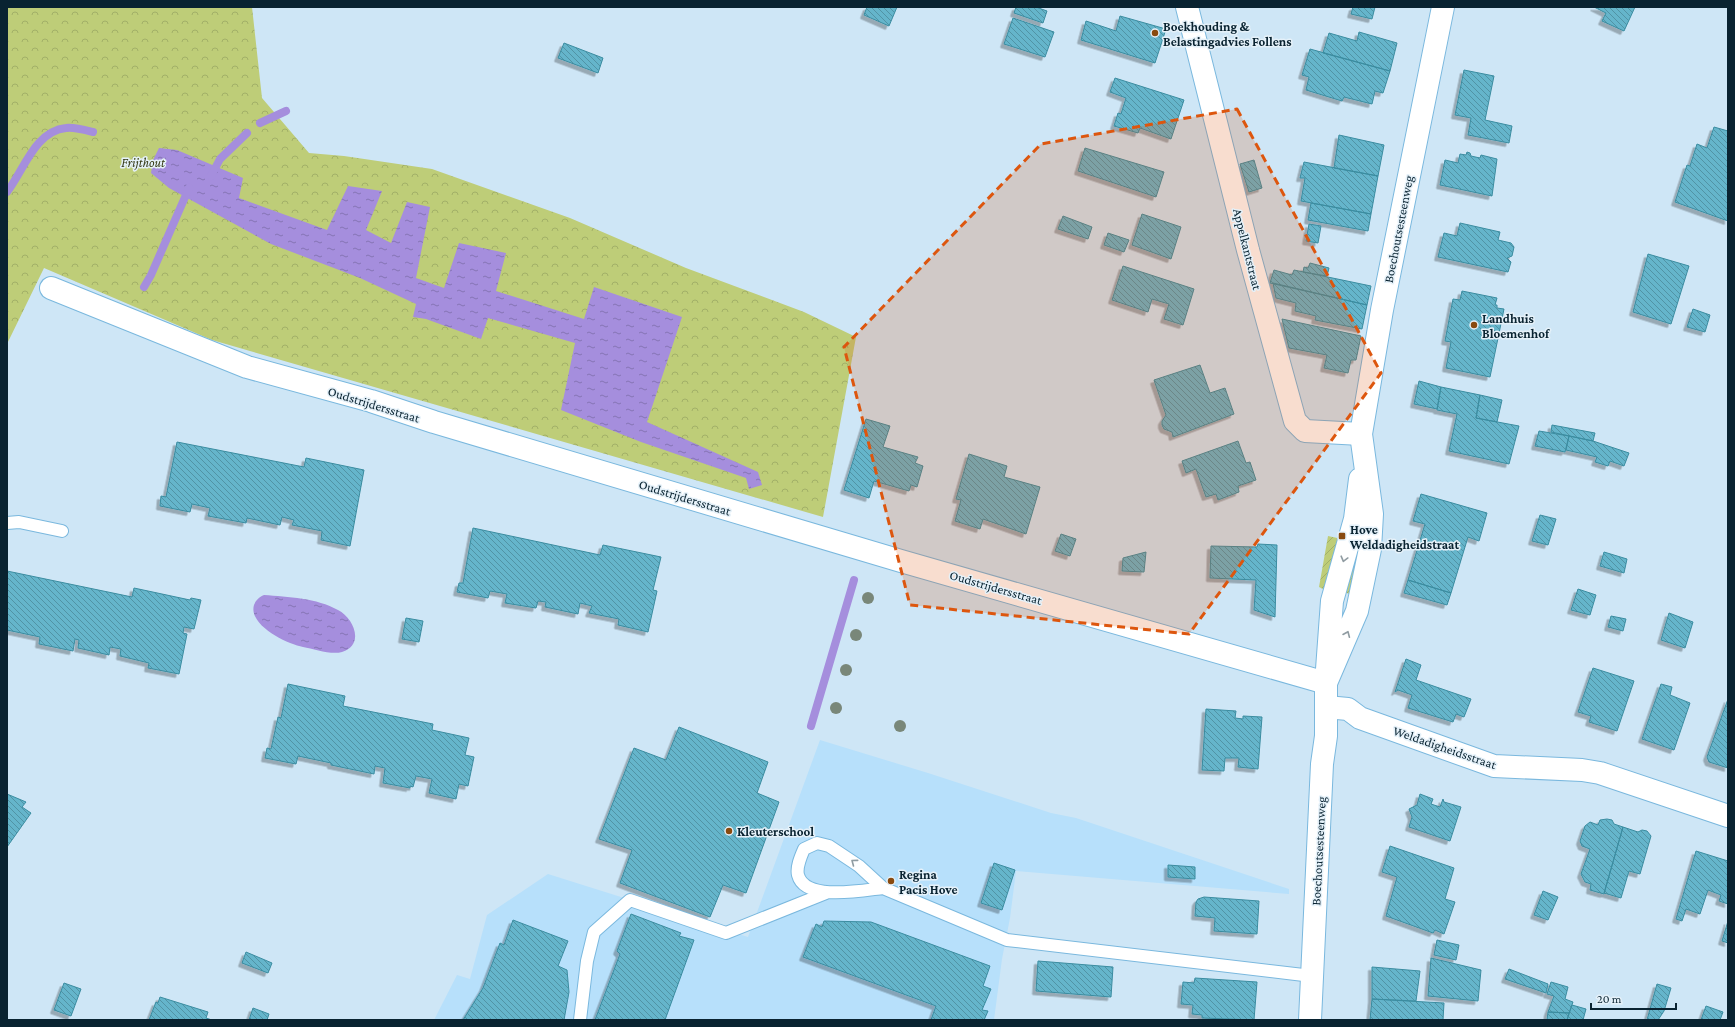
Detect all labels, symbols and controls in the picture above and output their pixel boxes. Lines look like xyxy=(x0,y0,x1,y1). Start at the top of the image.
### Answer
place label: Boekhouding & Belastingadvies Follens xyxy=(1163,19,1292,49)
marker: Boekhouding & Belastingadvies Follens xyxy=(1150,28,1160,38)
park label: Frijthout xyxy=(121,155,165,171)
street label: Boechoutsesteenweg xyxy=(1381,173,1416,284)
street label: Appelkantstraat xyxy=(1230,207,1265,292)
place label: Landhuis Bloemenhof xyxy=(1482,311,1550,341)
marker: Landhuis Bloemenhof xyxy=(1469,320,1479,330)
street label: Oudstrijdersstraat xyxy=(326,383,422,427)
street label: Oudstrijdersstraat xyxy=(637,476,733,520)
place label: Hove Weldadigheidstraat xyxy=(1349,522,1459,552)
marker: Hove Weldadigheidstraat xyxy=(1337,531,1347,541)
one-way arrow xyxy=(1340,555,1349,562)
street label: Oudstrijdersstraat xyxy=(948,567,1044,609)
one-way arrow xyxy=(1342,631,1350,638)
street label: Weldadigheidsstraat xyxy=(1391,723,1499,772)
street label: Boechoutsesteenweg xyxy=(1308,795,1329,906)
place label: Kleuterschool xyxy=(737,824,814,839)
marker: Kleuterschool xyxy=(724,826,734,836)
one-way arrow xyxy=(852,860,859,867)
place label: Regina Pacis Hove xyxy=(899,867,958,897)
marker: Regina Pacis Hove xyxy=(886,876,896,886)
scale bar xyxy=(1591,985,1676,1011)
text: 20 m xyxy=(1597,992,1622,1006)

